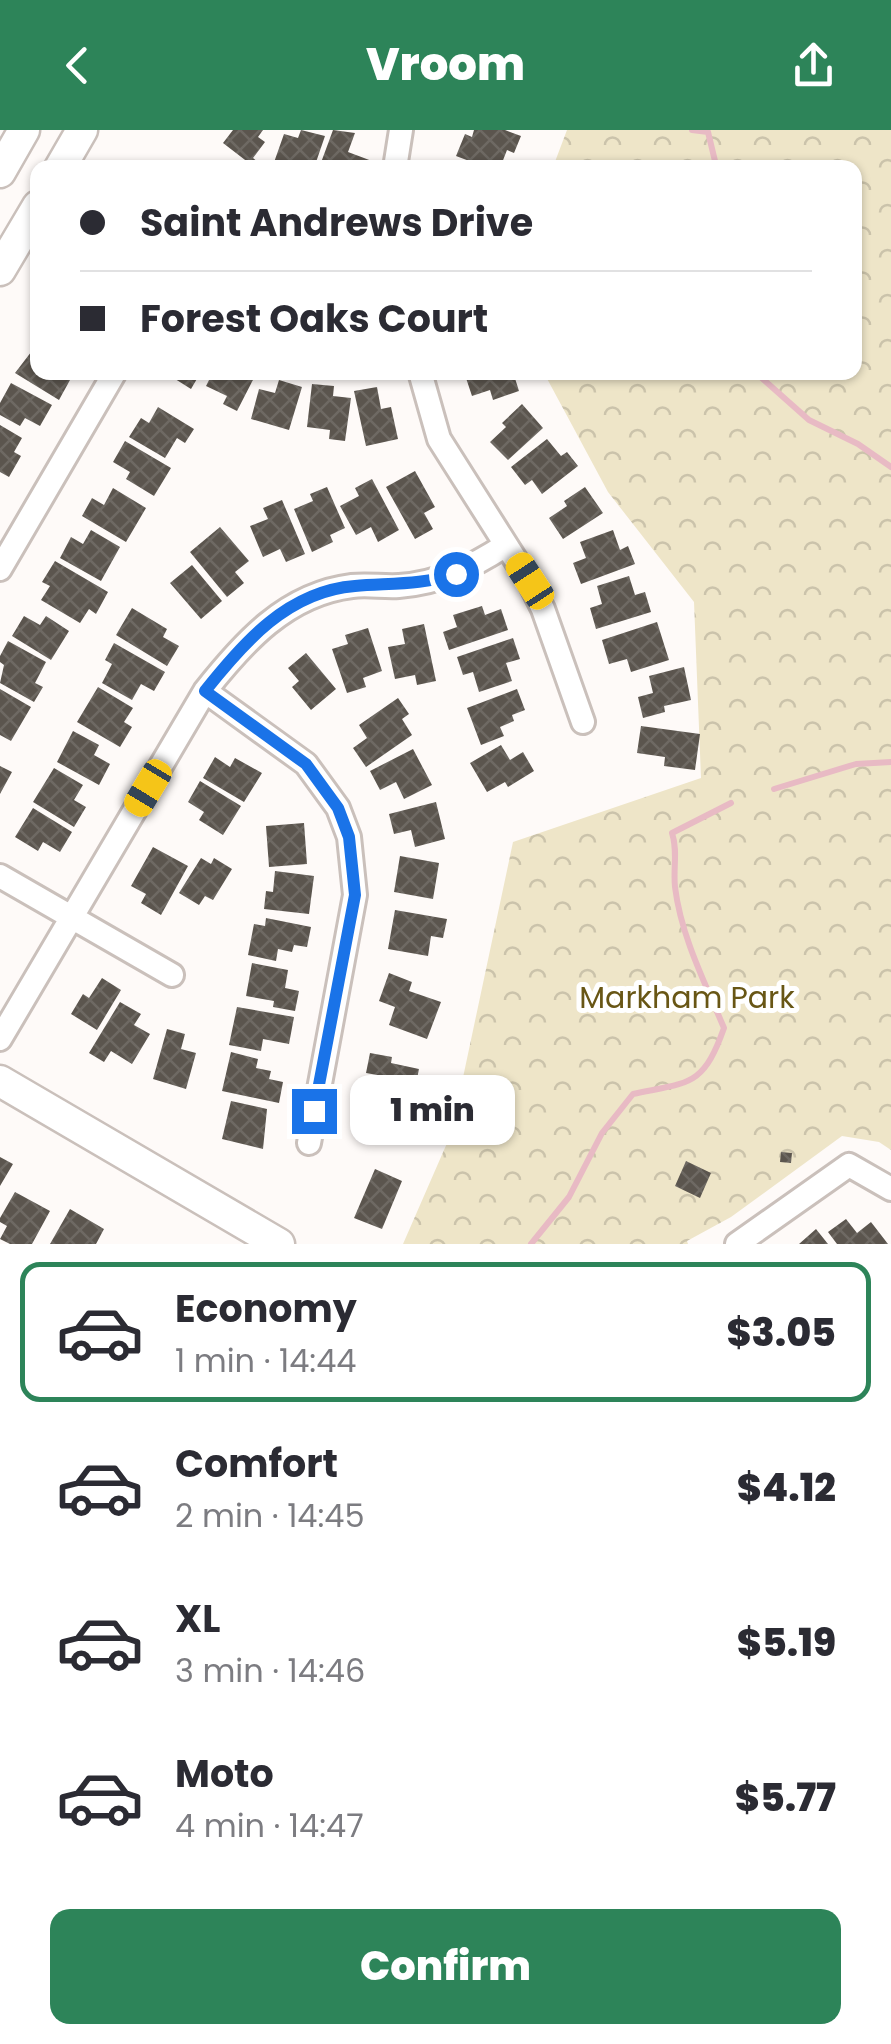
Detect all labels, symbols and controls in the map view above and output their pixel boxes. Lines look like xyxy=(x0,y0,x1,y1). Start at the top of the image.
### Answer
text: Vroom xyxy=(366,33,525,96)
icon: back xyxy=(50,38,105,93)
icon: share xyxy=(786,38,841,93)
text: Saint Andrews Drive xyxy=(140,196,533,249)
text: Forest Oaks Court xyxy=(140,292,488,345)
car xyxy=(501,548,559,614)
route start xyxy=(434,552,479,597)
car xyxy=(120,755,176,821)
park label: Markham Park xyxy=(579,976,795,1019)
callout: 1 min xyxy=(349,1076,514,1146)
text: 1 min xyxy=(390,1087,475,1132)
route end xyxy=(292,1089,337,1134)
text: Economy xyxy=(175,1282,357,1335)
icon: car xyxy=(55,1287,145,1377)
text: $3.05 xyxy=(726,1306,836,1359)
text: 1 min · 14:44 xyxy=(175,1338,356,1383)
text: Comfort xyxy=(175,1437,338,1490)
icon: car xyxy=(55,1442,145,1532)
text: $4.12 xyxy=(737,1461,836,1514)
text: 2 min · 14:45 xyxy=(175,1493,365,1538)
text: XL xyxy=(175,1592,220,1645)
icon: car xyxy=(55,1597,145,1687)
text: $5.19 xyxy=(737,1616,836,1669)
text: 3 min · 14:46 xyxy=(175,1648,365,1693)
text: Moto xyxy=(175,1747,274,1800)
icon: car xyxy=(55,1752,145,1842)
text: $5.77 xyxy=(735,1771,836,1824)
text: 4 min · 14:47 xyxy=(175,1803,364,1848)
button: Confirm xyxy=(50,1909,841,2024)

